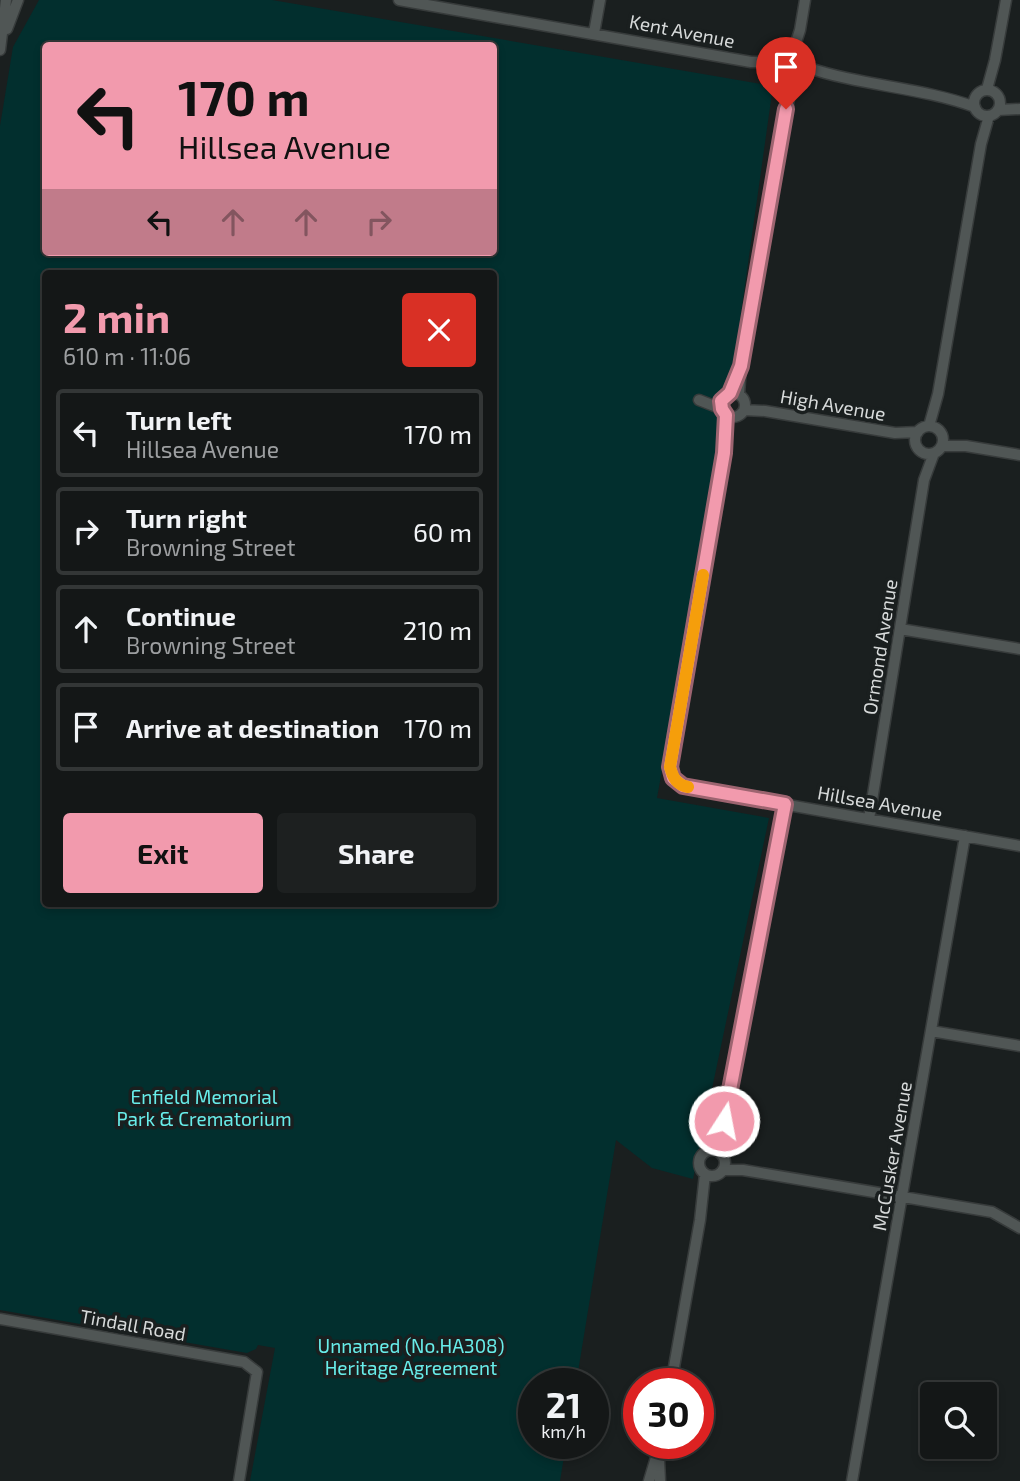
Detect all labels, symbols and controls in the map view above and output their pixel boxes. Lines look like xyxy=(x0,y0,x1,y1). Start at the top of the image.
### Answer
street label: Kent Avenue xyxy=(627,9,737,52)
pin xyxy=(756,37,816,109)
icon: arrive xyxy=(767,48,805,86)
text: 170 m xyxy=(178,67,310,126)
icon: left xyxy=(63,70,154,161)
text: Hillsea Avenue xyxy=(178,127,391,165)
icon: left xyxy=(141,203,179,241)
icon: ahead xyxy=(214,203,252,241)
icon: ahead xyxy=(287,203,325,241)
icon: right xyxy=(360,203,398,241)
text: 2 min xyxy=(63,291,170,341)
button: close xyxy=(402,293,476,367)
text: 610 m · 11:06 xyxy=(63,342,191,370)
street label: High Avenue xyxy=(779,384,888,425)
text: Turn left xyxy=(126,404,232,435)
icon: left xyxy=(67,414,105,452)
text: 170 m xyxy=(404,418,472,449)
text: Hillsea Avenue xyxy=(126,435,279,463)
text: Turn right xyxy=(126,502,247,533)
icon: right xyxy=(67,512,105,550)
text: 60 m xyxy=(413,516,472,547)
text: Browning Street xyxy=(126,533,295,561)
street label: Ormond Avenue xyxy=(857,577,902,716)
text: Continue xyxy=(126,600,236,631)
icon: ahead xyxy=(67,610,105,648)
text: 210 m xyxy=(403,614,472,645)
text: Browning Street xyxy=(126,631,295,659)
icon: arrive xyxy=(67,708,105,746)
text: Arrive at destination xyxy=(126,712,379,743)
text: 170 m xyxy=(404,712,472,743)
street label: Hillsea Avenue xyxy=(816,780,944,825)
button: Exit xyxy=(63,813,263,893)
button: Share xyxy=(277,813,476,893)
street label: McCusker Avenue xyxy=(867,1079,916,1233)
position arrow xyxy=(687,1084,761,1158)
park label: Enfield Memorial Park & Crematorium xyxy=(116,1085,292,1130)
street label: Tindall Road xyxy=(78,1304,188,1345)
park label: Unnamed (No.HA308) Heritage Agreement xyxy=(318,1334,504,1379)
speed limit sign: 30 xyxy=(623,1368,714,1459)
map controls xyxy=(920,1382,997,1459)
button: search xyxy=(920,1382,997,1459)
text: 21 xyxy=(546,1383,581,1425)
text: km/h xyxy=(541,1420,586,1442)

